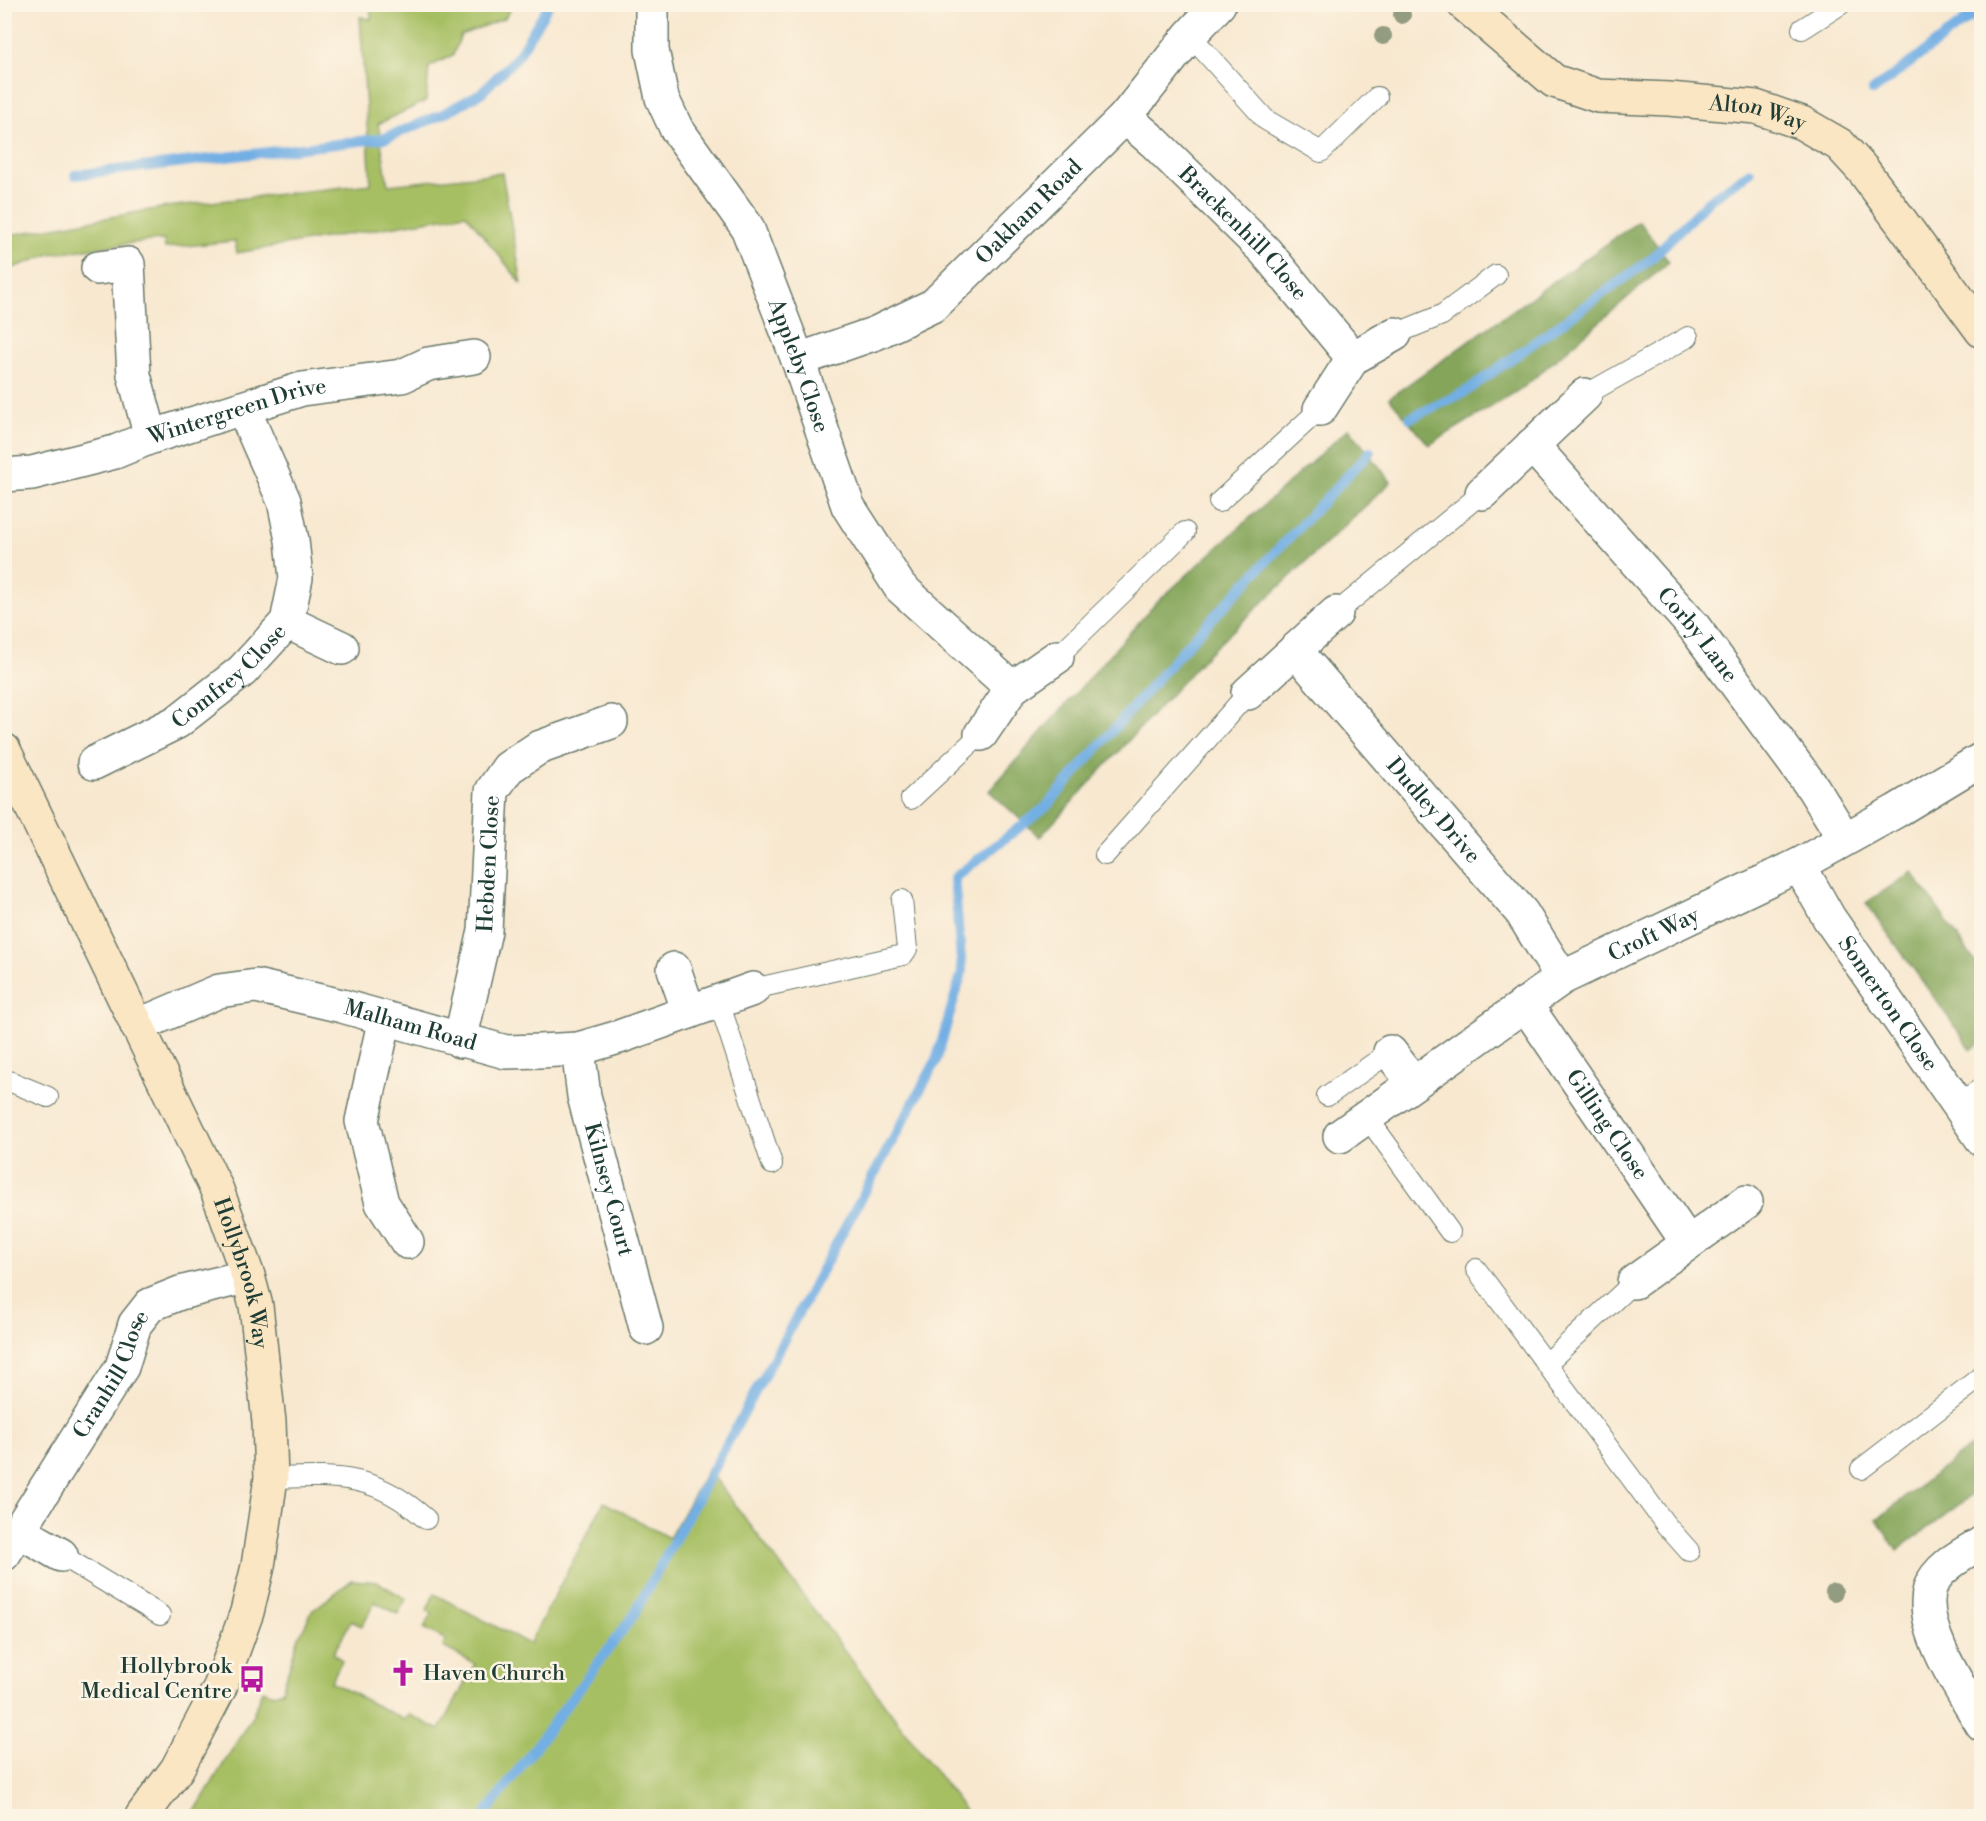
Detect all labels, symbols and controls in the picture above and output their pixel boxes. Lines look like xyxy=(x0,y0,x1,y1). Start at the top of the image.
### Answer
street label: Alton Way xyxy=(1707,89,1810,137)
street label: Oakham Road xyxy=(970,153,1088,270)
street label: Brackenhill Close xyxy=(1172,160,1313,306)
street label: Appleby Close xyxy=(762,294,835,436)
street label: Wintergreen Drive xyxy=(144,372,328,451)
street label: Corby Lane xyxy=(1651,582,1744,688)
street label: Comfrey Close xyxy=(166,618,292,735)
street label: Dudley Drive xyxy=(1380,752,1487,869)
street label: Hebden Close xyxy=(471,795,505,933)
street label: Croft Way xyxy=(1604,901,1704,968)
street label: Somerton Close xyxy=(1832,931,1944,1076)
street label: Malham Road xyxy=(341,994,480,1057)
street label: Gilling Close xyxy=(1560,1064,1654,1185)
street label: Kilnsey Court xyxy=(578,1120,640,1259)
street label: Hollybrook Way xyxy=(207,1194,274,1351)
street label: Cranhill Close xyxy=(67,1304,155,1443)
place label: Hollybrook Medical Centre xyxy=(81,1653,234,1705)
church icon: Haven Church xyxy=(388,1658,418,1688)
place label: Haven Church xyxy=(423,1660,565,1687)
bus stop icon: Hollybrook Medical Centre xyxy=(237,1664,267,1694)

